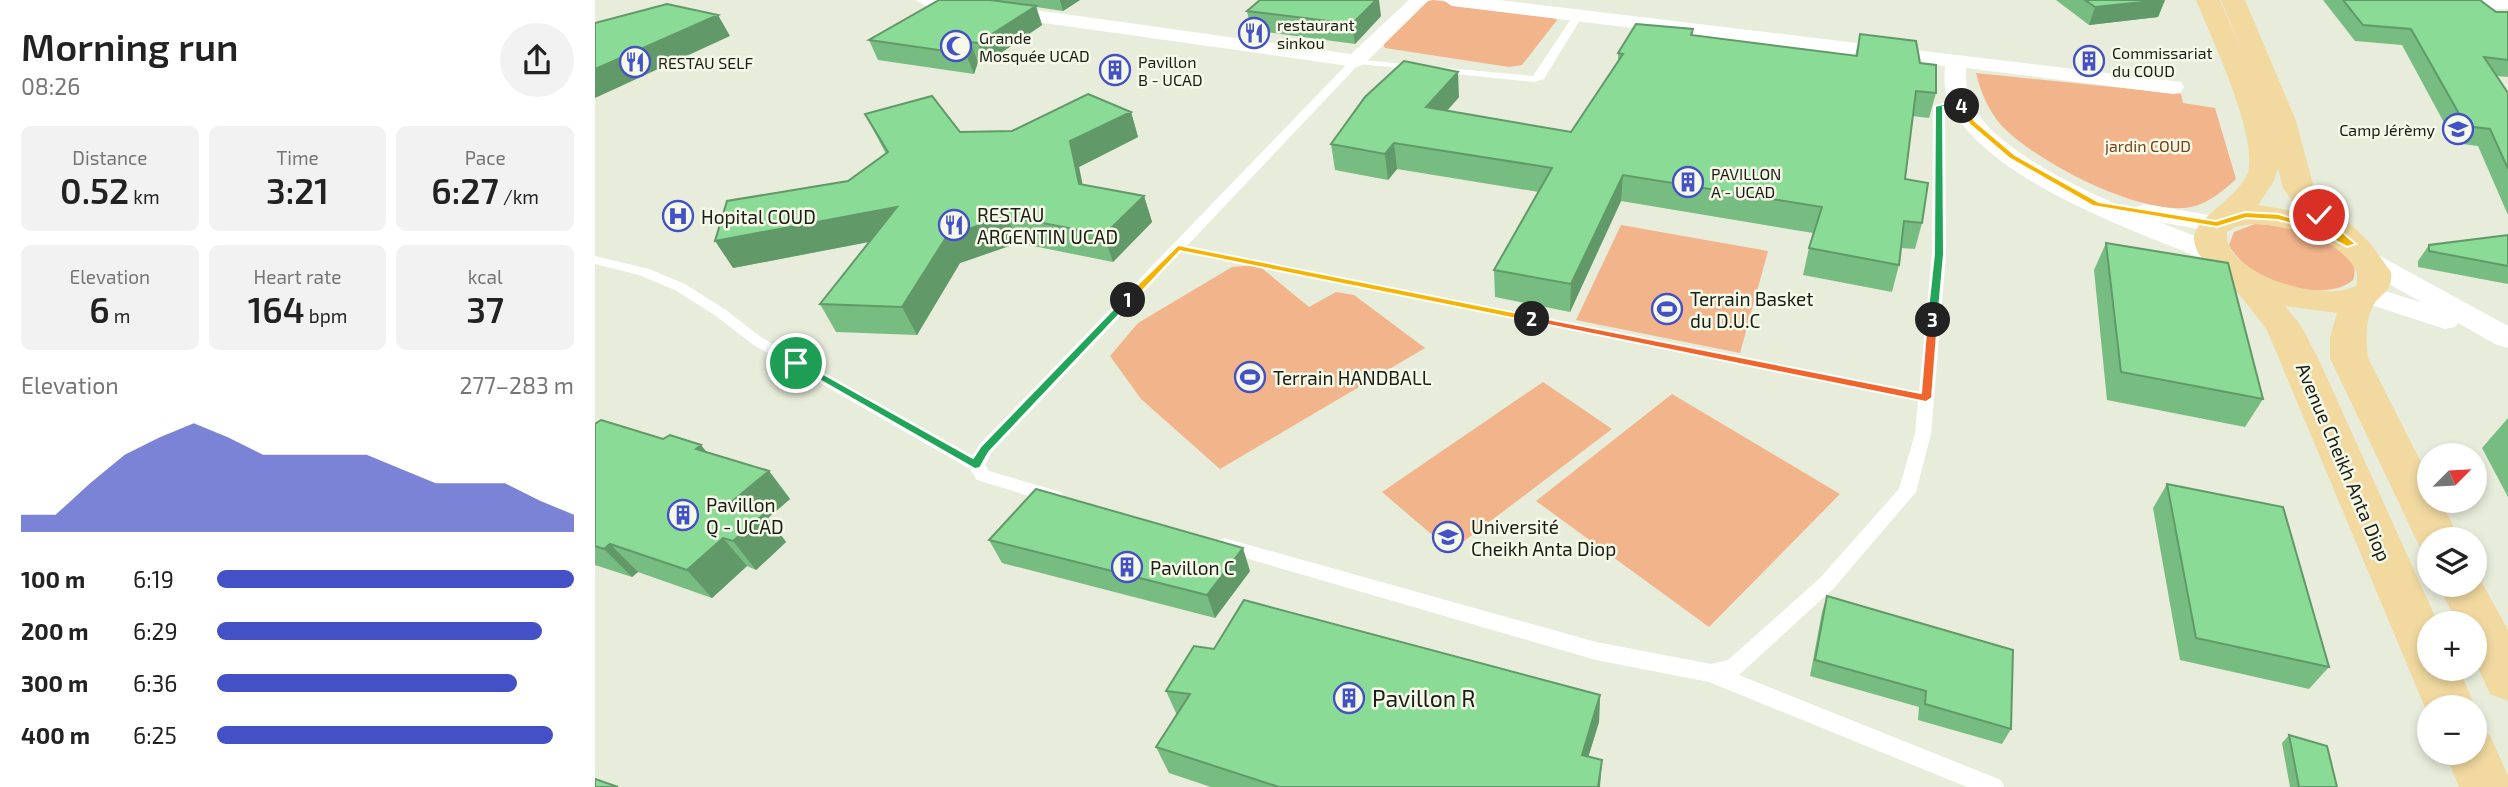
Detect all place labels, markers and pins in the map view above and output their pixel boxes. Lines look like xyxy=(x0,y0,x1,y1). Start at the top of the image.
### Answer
place label: restaurant sinkou xyxy=(1277,15,1355,52)
restaurant icon: restaurant sinkou xyxy=(1237,16,1271,50)
place label: Grande Mosquée UCAD xyxy=(979,28,1090,65)
mosque icon: Grande Mosquée UCAD xyxy=(939,29,973,63)
place label: Commissariat du COUD xyxy=(2112,43,2213,80)
building icon: Commissariat du COUD xyxy=(2072,44,2106,78)
restaurant icon: RESTAU SELF xyxy=(618,45,652,79)
place label: Pavillon B - UCAD xyxy=(1138,52,1203,89)
place label: RESTAU SELF xyxy=(658,53,753,72)
building icon: Pavillon B - UCAD xyxy=(1098,53,1132,87)
pin: 4 xyxy=(1945,88,1979,124)
school or university icon: Camp Jérèmy xyxy=(2441,112,2475,146)
place label: Camp Jérèmy xyxy=(2339,120,2436,139)
place label: PAVILLON A - UCAD xyxy=(1711,164,1781,201)
building icon: PAVILLON A - UCAD xyxy=(1671,165,1705,199)
pin xyxy=(2289,185,2349,245)
hospital icon: Hopital COUD xyxy=(661,199,695,233)
place label: RESTAU ARGENTIN UCAD xyxy=(977,203,1118,248)
place label: Hopital COUD xyxy=(701,205,816,228)
restaurant icon: RESTAU ARGENTIN UCAD xyxy=(937,208,971,242)
pin: 1 xyxy=(1111,282,1145,318)
place label: Terrain Basket du D.U.C xyxy=(1690,287,1813,332)
sports icon: Terrain Basket du D.U.C xyxy=(1650,292,1684,326)
pin: 2 xyxy=(1515,302,1549,336)
pin: 3 xyxy=(1915,302,1951,338)
pin xyxy=(766,333,826,393)
sports icon: Terrain HANDBALL xyxy=(1233,360,1267,394)
place label: Terrain HANDBALL xyxy=(1273,366,1432,389)
place label: Pavillon Q - UCAD xyxy=(706,493,784,538)
building icon: Pavillon Q - UCAD xyxy=(666,498,700,532)
place label: Université Cheikh Anta Diop xyxy=(1471,515,1616,560)
school or university icon: Université Cheikh Anta Diop xyxy=(1431,520,1465,554)
building icon: Pavillon C xyxy=(1110,550,1144,584)
place label: Pavillon C xyxy=(1150,556,1235,579)
building icon: Pavillon R xyxy=(1332,681,1366,715)
place label: Pavillon R xyxy=(1372,684,1475,712)

